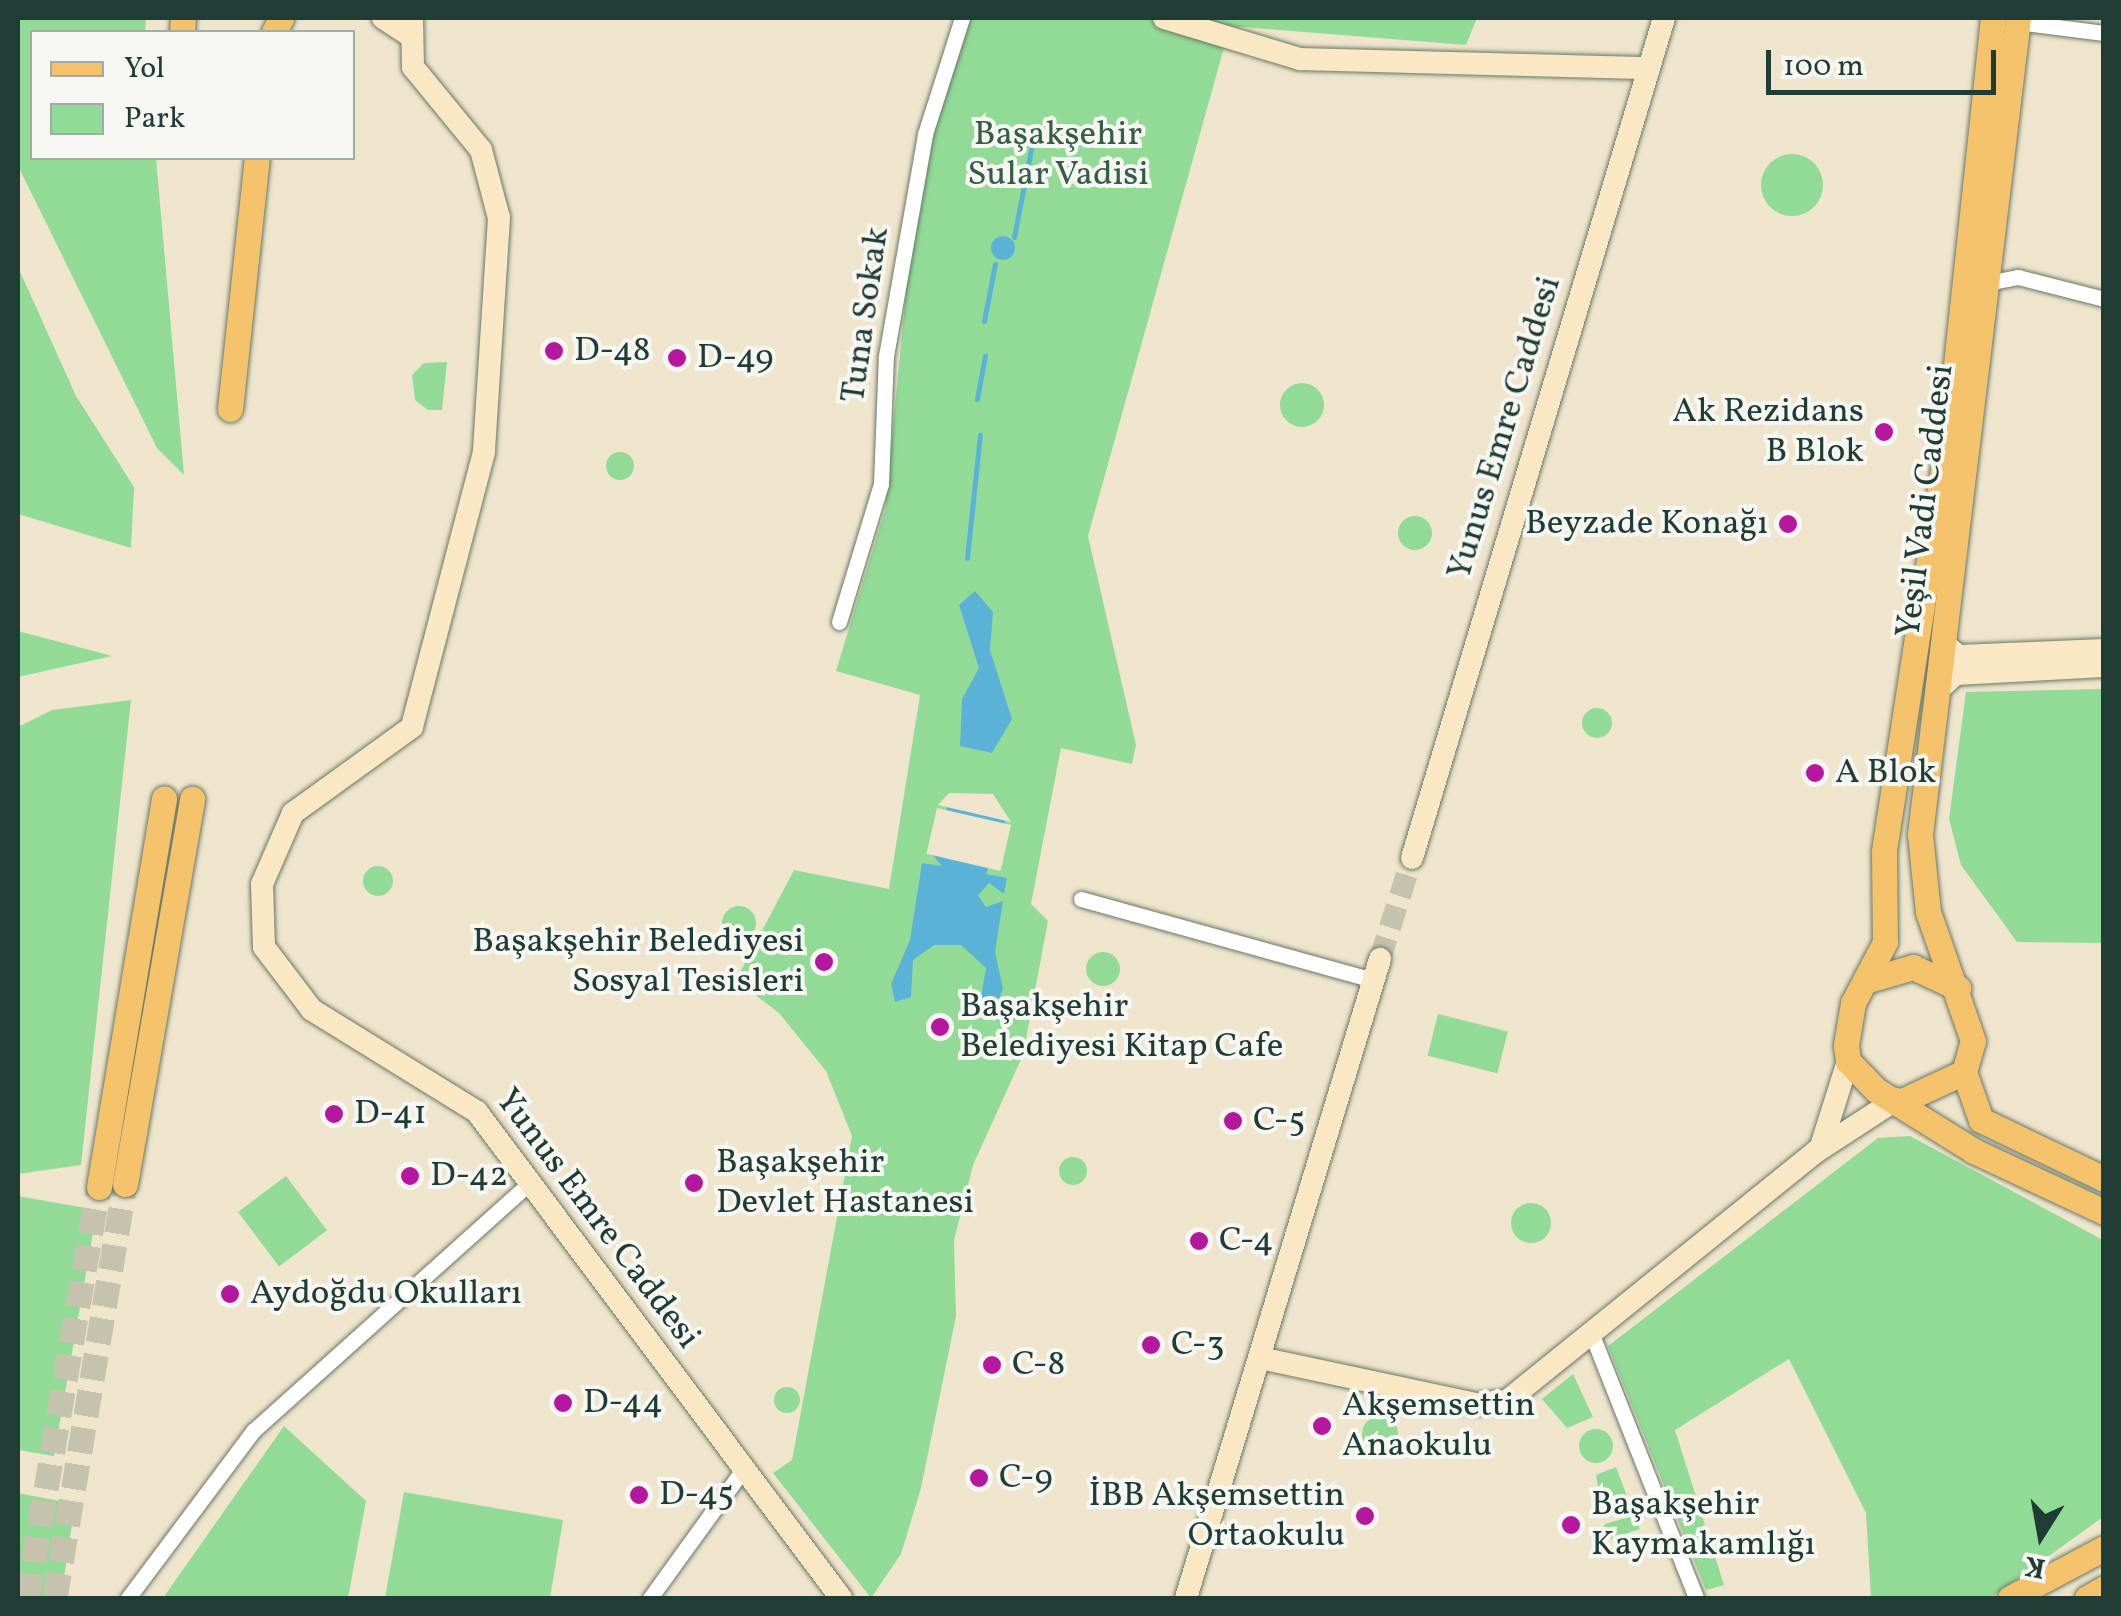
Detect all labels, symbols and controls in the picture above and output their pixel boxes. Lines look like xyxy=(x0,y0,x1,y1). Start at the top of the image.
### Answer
legend xyxy=(30,30,355,160)
scale bar xyxy=(1771,30,2001,92)
text: 100 m xyxy=(1783,46,1864,88)
text: Yol xyxy=(124,48,165,90)
text: Park xyxy=(124,98,185,140)
park label: Başakşehir Sular Vadisi xyxy=(967,114,1149,196)
street label: Tuna Sokak xyxy=(833,224,899,406)
street label: Yunus Emre Caddesi xyxy=(1439,271,1571,585)
place label: D-48 xyxy=(574,330,650,372)
place label: D-49 xyxy=(697,337,773,379)
marker: D-48 xyxy=(543,340,565,362)
marker: D-49 xyxy=(666,347,688,369)
street label: Yeşil Vadi Caddesi xyxy=(1888,362,1964,640)
place label: Ak Rezidans B Blok xyxy=(1672,391,1864,473)
marker: Ak Rezidans B Blok xyxy=(1873,421,1895,443)
place label: Beyzade Konağı xyxy=(1525,503,1768,545)
marker: Beyzade Konağı xyxy=(1777,513,1799,535)
place label: A Blok xyxy=(1835,752,1936,794)
marker: A Blok xyxy=(1804,762,1826,784)
place label: Başakşehir Belediyesi Sosyal Tesisleri xyxy=(472,921,804,1003)
marker: Başakşehir Belediyesi Sosyal Tesisleri xyxy=(813,951,835,973)
place label: Başakşehir Belediyesi Kitap Cafe xyxy=(960,986,1283,1068)
marker: Başakşehir Belediyesi Kitap Cafe xyxy=(929,1016,951,1038)
street label: Yunus Emre Caddesi xyxy=(486,1081,708,1357)
place label: D-41 xyxy=(354,1093,427,1135)
place label: C-5 xyxy=(1253,1100,1305,1142)
marker: D-41 xyxy=(323,1103,345,1125)
marker: C-5 xyxy=(1222,1110,1244,1132)
place label: Başakşehir Devlet Hastanesi xyxy=(716,1142,974,1224)
place label: D-42 xyxy=(430,1155,508,1197)
marker: D-42 xyxy=(399,1165,421,1187)
marker: Başakşehir Devlet Hastanesi xyxy=(681,1170,707,1196)
place label: C-4 xyxy=(1219,1220,1274,1262)
marker: C-4 xyxy=(1188,1230,1210,1252)
place label: Aydoğdu Okulları xyxy=(250,1273,522,1315)
marker: Aydoğdu Okulları xyxy=(219,1283,241,1305)
place label: C-3 xyxy=(1171,1324,1224,1366)
marker: C-3 xyxy=(1140,1334,1162,1356)
place label: C-8 xyxy=(1012,1344,1065,1386)
marker: C-8 xyxy=(981,1354,1003,1376)
place label: D-44 xyxy=(583,1382,663,1424)
place label: Akşemsettin Anaokulu xyxy=(1342,1385,1535,1467)
marker: D-44 xyxy=(552,1392,574,1414)
marker: Akşemsettin Anaokulu xyxy=(1311,1415,1333,1437)
place label: C-9 xyxy=(999,1457,1053,1499)
marker: C-9 xyxy=(968,1467,990,1489)
place label: D-45 xyxy=(659,1474,734,1516)
place label: İBB Akşemsettin Ortaokulu xyxy=(1089,1475,1345,1557)
marker: D-45 xyxy=(628,1484,650,1506)
place label: Başakşehir Kaymakamlığı xyxy=(1591,1484,1815,1566)
north arrow xyxy=(1991,1486,2091,1586)
marker: İBB Akşemsettin Ortaokulu xyxy=(1354,1505,1376,1527)
marker: Başakşehir Kaymakamlığı xyxy=(1560,1514,1582,1536)
text: K xyxy=(2022,1545,2049,1587)

